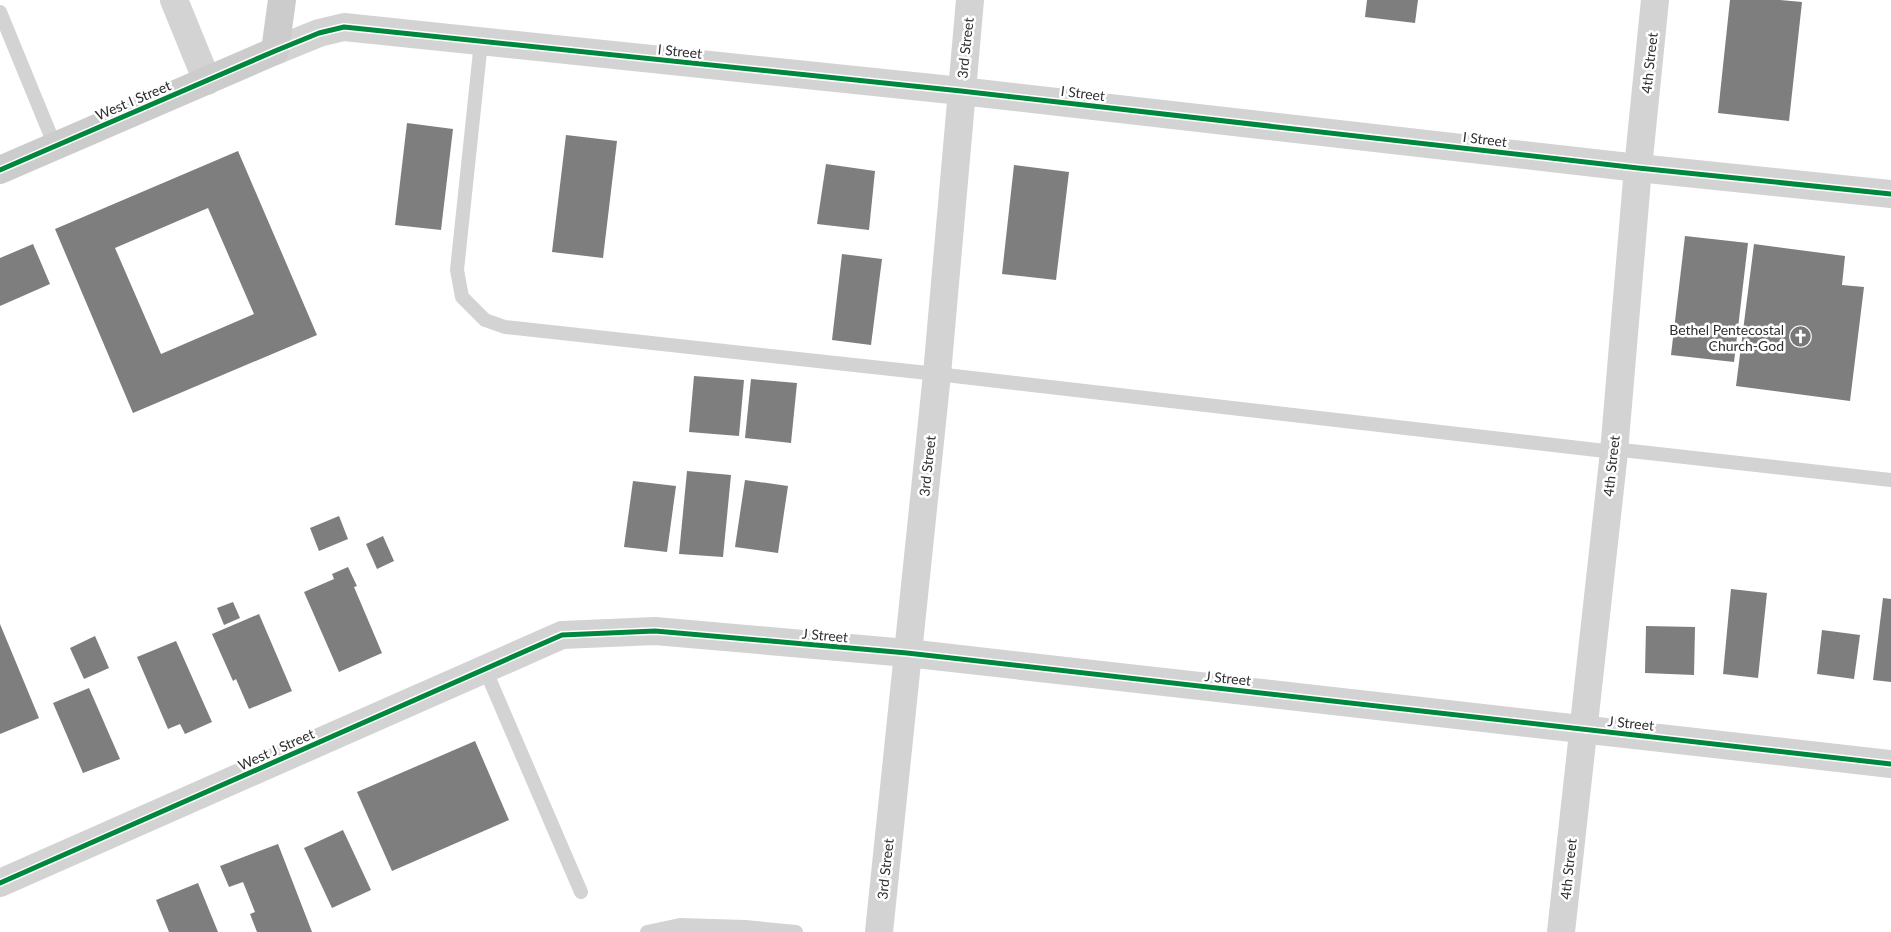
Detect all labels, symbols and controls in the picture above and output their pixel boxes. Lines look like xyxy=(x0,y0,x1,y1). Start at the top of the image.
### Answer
street label: 3rd Street xyxy=(953,17,977,79)
street label: 4th Street xyxy=(1637,32,1661,94)
street label: I Street xyxy=(657,40,703,62)
street label: West I Street xyxy=(93,77,173,123)
street label: I Street xyxy=(1060,82,1106,104)
street label: I Street xyxy=(1462,128,1508,150)
place label: Bethel Pentecostal Church-God xyxy=(1669,321,1784,354)
church icon: Bethel Pentecostal Church-God xyxy=(1788,325,1812,349)
street label: 3rd Street xyxy=(915,435,939,497)
street label: 4th Street xyxy=(1599,435,1623,497)
street label: J Street xyxy=(801,625,849,645)
street label: J Street xyxy=(1204,667,1252,689)
street label: J Street xyxy=(1607,712,1655,734)
street label: West J Street xyxy=(235,725,317,773)
street label: 3rd Street xyxy=(873,838,897,900)
street label: 4th Street xyxy=(1556,838,1580,900)

